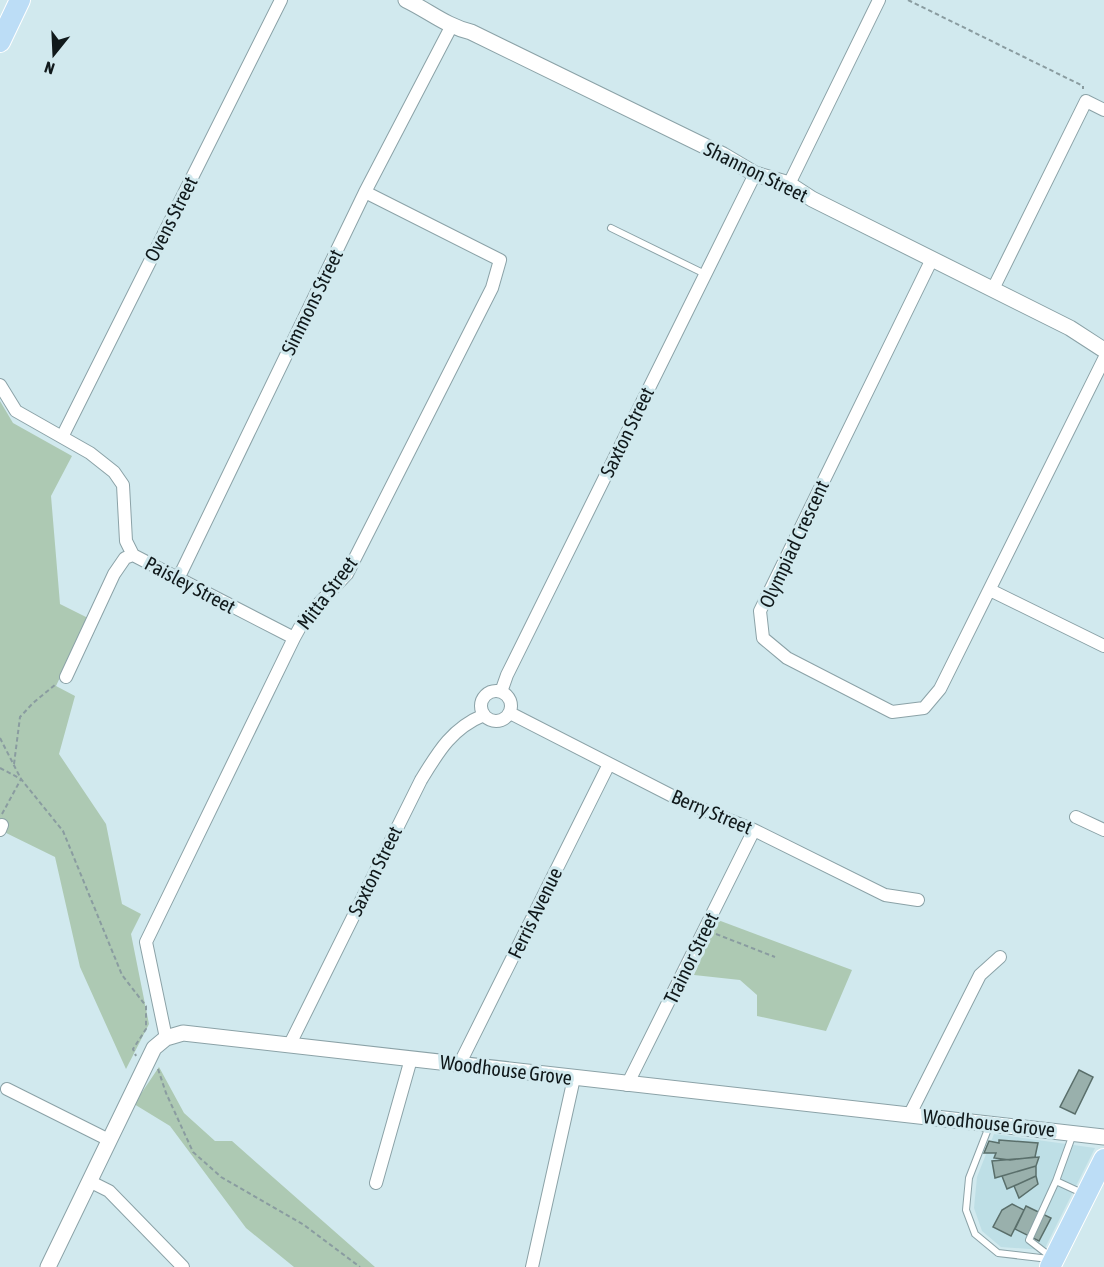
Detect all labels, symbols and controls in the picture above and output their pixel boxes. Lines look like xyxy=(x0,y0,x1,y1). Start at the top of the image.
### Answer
north arrow xyxy=(24,24,84,84)
text: N xyxy=(42,58,57,78)
street label: Shannon Street xyxy=(701,137,812,207)
street label: Ovens Street xyxy=(139,172,202,265)
street label: Simmons Street xyxy=(276,245,347,358)
street label: Saxton Street xyxy=(595,383,658,480)
street label: Olympiad Crescent xyxy=(754,476,833,611)
street label: Paisley Street xyxy=(141,551,240,618)
street label: Mitta Street xyxy=(292,551,362,634)
street label: Berry Street xyxy=(668,784,756,839)
street label: Saxton Street xyxy=(343,822,406,919)
street label: Ferris Avenue xyxy=(503,864,566,962)
street label: Trainor Street xyxy=(659,908,723,1007)
street label: Woodhouse Grove xyxy=(439,1050,573,1089)
street label: Woodhouse Grove xyxy=(922,1104,1056,1141)

